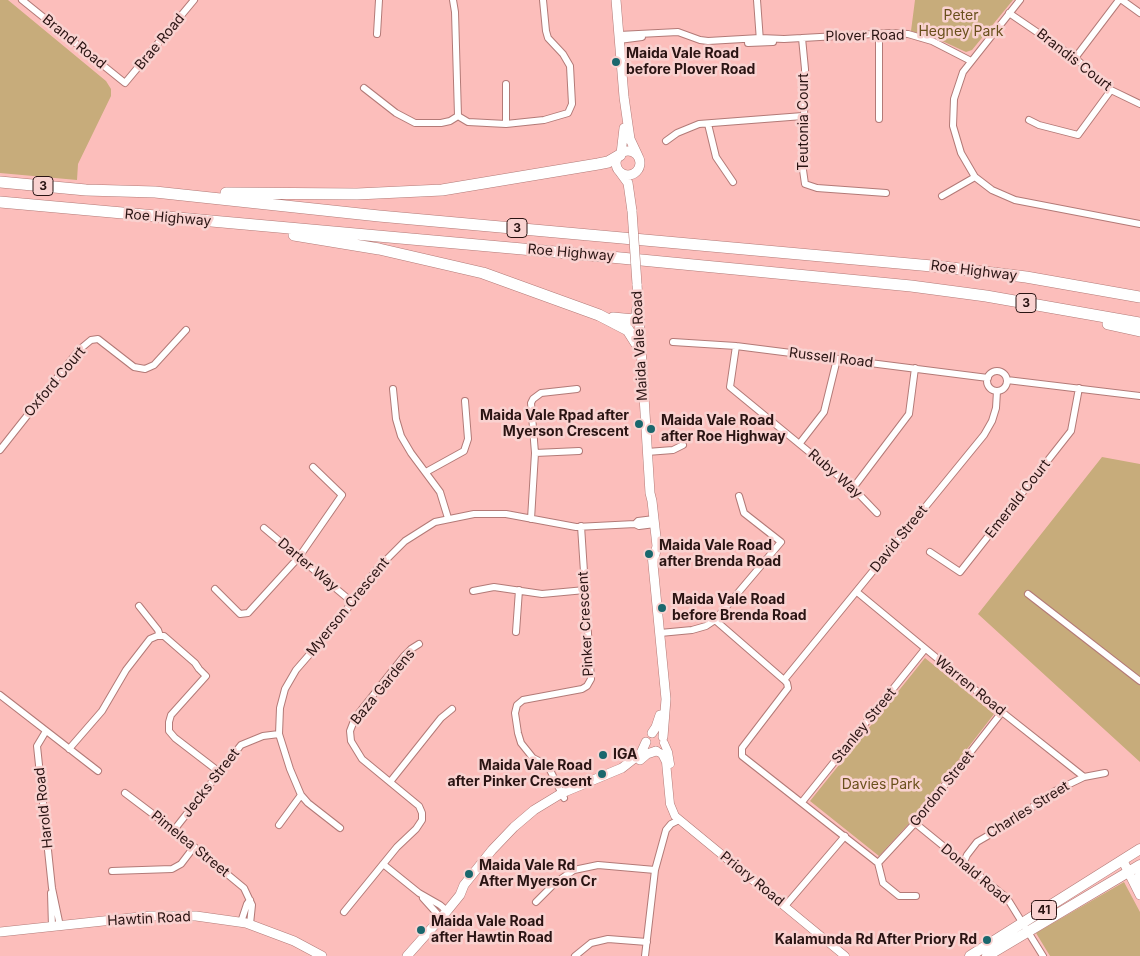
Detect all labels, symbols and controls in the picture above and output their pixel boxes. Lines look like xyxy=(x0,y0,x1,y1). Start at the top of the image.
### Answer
park label: Peter Hegney Park xyxy=(918,8,1004,40)
street label: Brae Road xyxy=(132,10,188,74)
street label: Brand Road xyxy=(39,11,109,73)
street label: Brandis Court xyxy=(1033,25,1115,95)
street label: Plover Road xyxy=(825,27,905,45)
place label: Maida Vale Road before Plover Road xyxy=(626,46,755,78)
marker: Maida Vale Road before Plover Road xyxy=(610,56,622,68)
street label: Teutonia Court xyxy=(796,73,812,171)
road number: 3 xyxy=(33,177,53,196)
street label: Roe Highway xyxy=(124,206,212,230)
road number: 3 xyxy=(507,218,527,238)
street label: Roe Highway xyxy=(527,241,615,265)
street label: Roe Highway xyxy=(930,257,1018,285)
street label: Maida Vale Road xyxy=(629,290,651,402)
road number: 3 xyxy=(1016,294,1036,312)
street label: Oxford Court xyxy=(21,344,89,420)
street label: Russell Road xyxy=(788,345,874,371)
place label: Maida Vale Rpad after Myerson Crescent xyxy=(480,408,629,441)
place label: Maida Vale Road after Roe Highway xyxy=(661,413,786,446)
marker: Maida Vale Rpad after Myerson Crescent xyxy=(633,418,645,430)
marker: Maida Vale Road after Roe Highway xyxy=(645,423,657,435)
street label: Ruby Way xyxy=(805,446,865,502)
street label: Emerald Court xyxy=(982,456,1054,542)
street label: David Street xyxy=(867,502,931,576)
street label: Darter Way xyxy=(274,535,342,595)
place label: Maida Vale Road after Brenda Road xyxy=(659,538,781,570)
marker: Maida Vale Road after Brenda Road xyxy=(643,548,655,560)
street label: Myerson Crescent xyxy=(303,554,393,660)
street label: Pinker Crescent xyxy=(575,571,597,677)
place label: Maida Vale Road before Brenda Road xyxy=(672,592,807,624)
marker: Maida Vale Road before Brenda Road xyxy=(656,602,668,614)
street label: Baza Gardens xyxy=(347,646,419,728)
street label: Warren Road xyxy=(931,653,1009,719)
street label: Stanley Street xyxy=(828,685,900,767)
street label: Jecks Street xyxy=(179,745,243,821)
place label: IGA xyxy=(613,747,637,763)
street label: Gordon Street xyxy=(906,748,978,830)
marker: IGA xyxy=(597,749,609,761)
place label: Maida Vale Road after Pinker Crescent xyxy=(447,758,592,790)
street label: Harold Road xyxy=(31,767,57,849)
marker: Maida Vale Road after Pinker Crescent xyxy=(596,768,608,780)
park label: Davies Park xyxy=(842,777,920,793)
street label: Charles Street xyxy=(984,778,1072,842)
street label: Pimelea Street xyxy=(148,807,232,881)
street label: Donald Road xyxy=(937,840,1013,908)
street label: Priory Road xyxy=(717,848,787,910)
place label: Maida Vale Rd After Myerson Cr xyxy=(479,858,597,890)
marker: Maida Vale Rd After Myerson Cr xyxy=(463,868,475,880)
road number: 41 xyxy=(1032,900,1056,920)
street label: Hawtin Road xyxy=(107,908,191,930)
place label: Maida Vale Road after Hawtin Road xyxy=(431,914,553,946)
marker: Maida Vale Road after Hawtin Road xyxy=(415,924,427,936)
place label: Kalamunda Rd After Priory Rd xyxy=(775,932,977,948)
marker: Kalamunda Rd After Priory Rd xyxy=(981,934,993,946)

